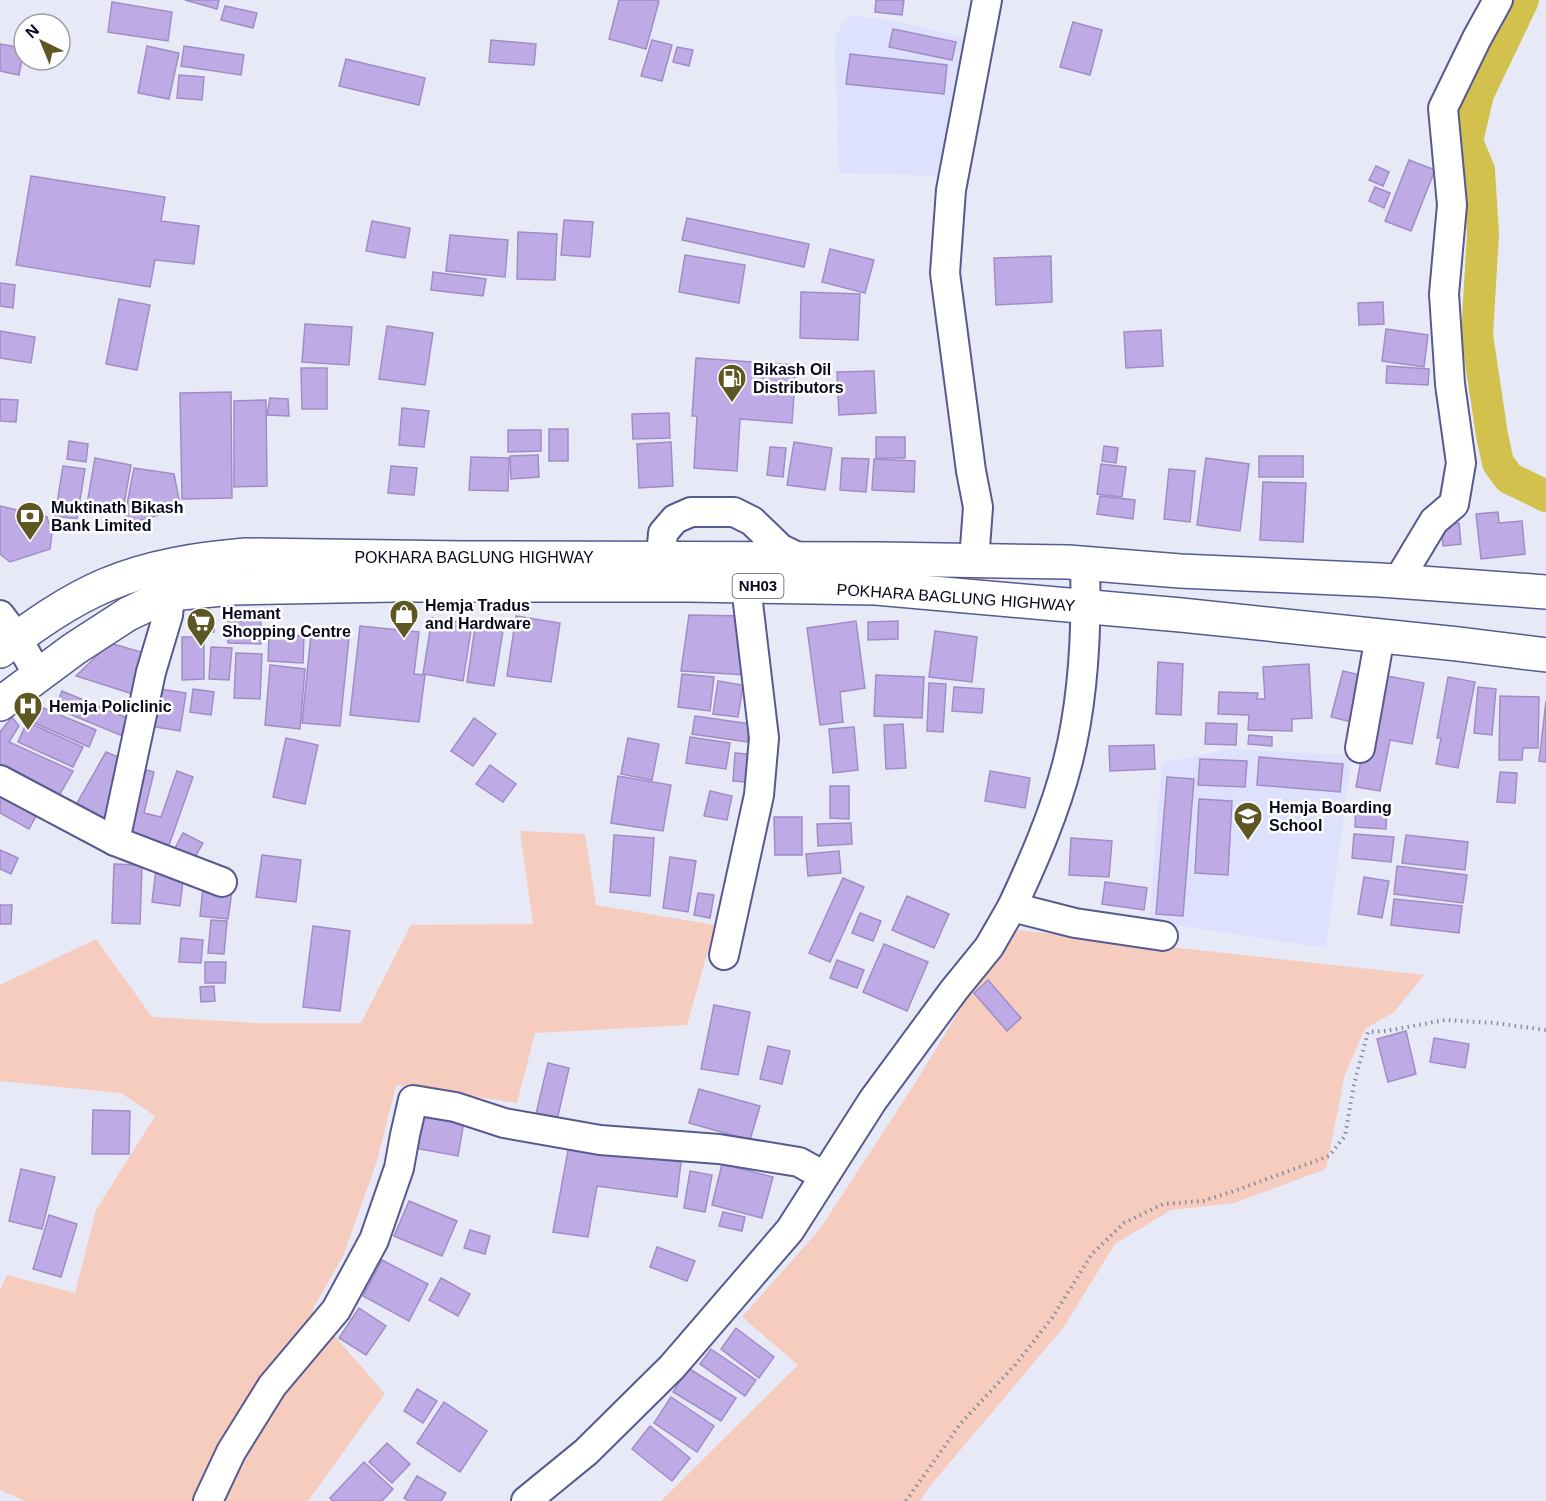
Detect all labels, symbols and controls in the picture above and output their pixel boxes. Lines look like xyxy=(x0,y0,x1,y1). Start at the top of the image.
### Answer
north arrow xyxy=(12,12,72,72)
text: N xyxy=(22,21,42,42)
place label: Bikash Oil Distributors xyxy=(753,361,844,396)
fuel station icon: Bikash Oil Distributors xyxy=(716,362,748,404)
place label: Muktinath Bikash Bank Limited xyxy=(51,499,183,534)
bank icon: Muktinath Bikash Bank Limited xyxy=(14,500,46,542)
street label: POKHARA BAGLUNG HIGHWAY xyxy=(354,549,594,566)
road number: NH03 xyxy=(732,574,783,598)
street label: POKHARA BAGLUNG HIGHWAY xyxy=(836,581,1076,614)
place label: Hemja Tradus and Hardware xyxy=(425,597,531,632)
shop icon: Hemja Tradus and Hardware xyxy=(388,598,420,640)
place label: Hemant Shopping Centre xyxy=(222,605,351,640)
supermarket icon: Hemant Shopping Centre xyxy=(185,606,217,648)
hospital icon: Hemja Policlinic xyxy=(12,690,44,732)
place label: Hemja Policlinic xyxy=(49,698,172,715)
place label: Hemja Boarding School xyxy=(1269,799,1392,834)
school or university icon: Hemja Boarding School xyxy=(1232,800,1264,842)

